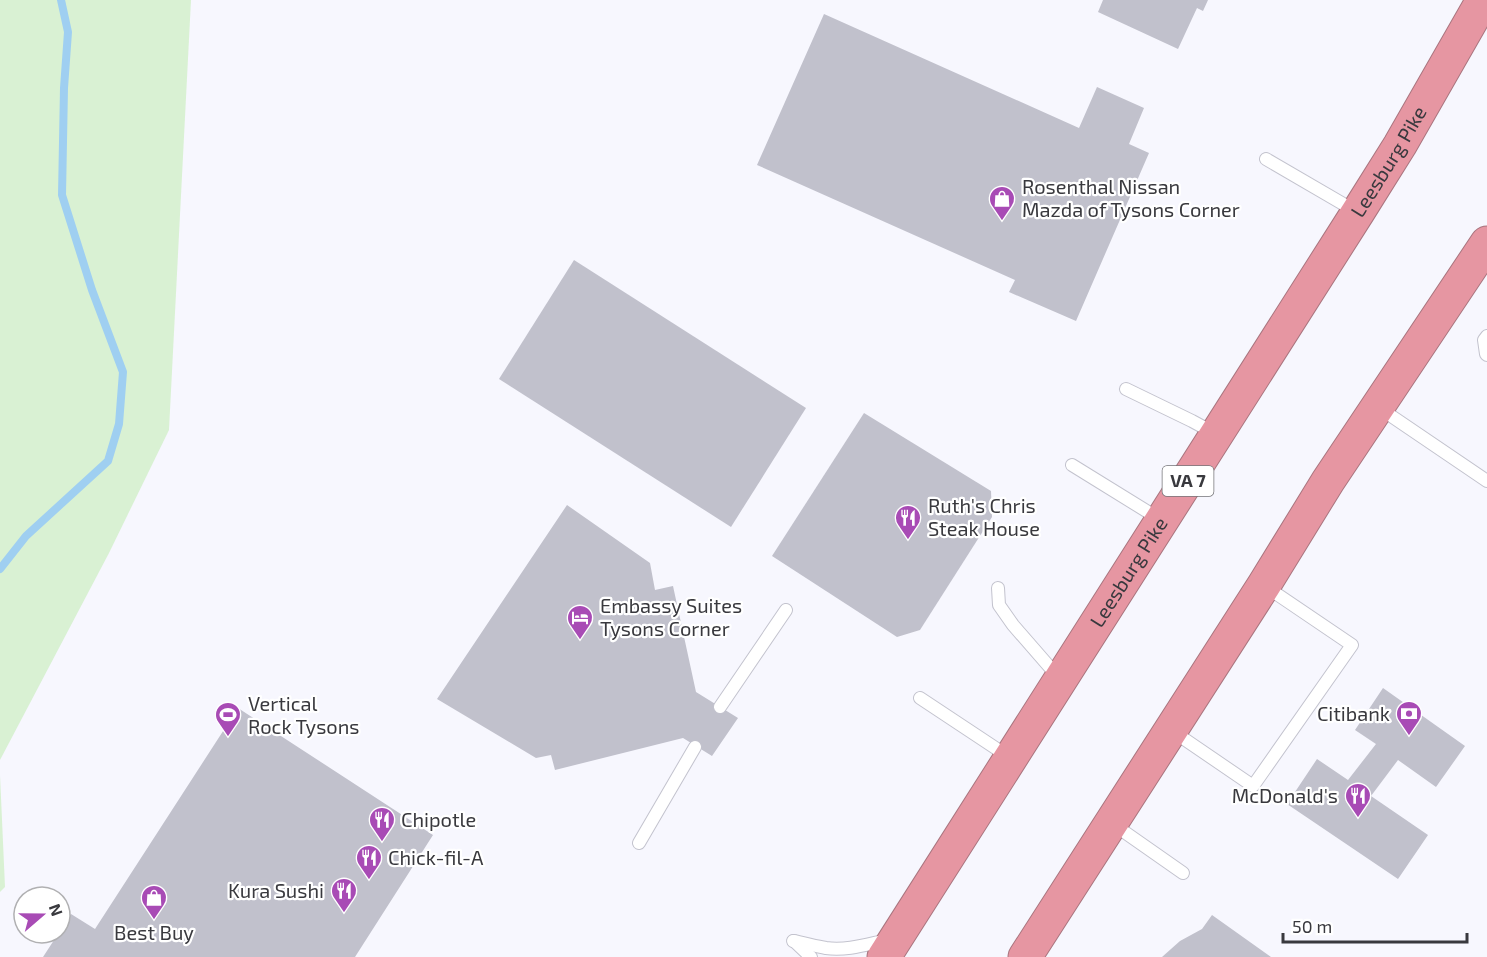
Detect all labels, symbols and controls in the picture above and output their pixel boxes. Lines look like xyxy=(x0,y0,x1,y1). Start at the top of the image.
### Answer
street label: Leesburg Pike xyxy=(1345,101,1431,221)
place label: Rosenthal Nissan Mazda of Tysons Corner xyxy=(1022,174,1240,221)
shop icon: Rosenthal Nissan Mazda of Tysons Corner xyxy=(987,184,1017,222)
road number: VA 7 xyxy=(1162,466,1214,496)
place label: Ruth's Chris Steak House xyxy=(928,493,1040,540)
restaurant icon: Ruth's Chris Steak House xyxy=(893,503,923,541)
street label: Leesburg Pike xyxy=(1084,512,1172,631)
place label: Embassy Suites Tysons Corner xyxy=(600,593,742,640)
hotel icon: Embassy Suites Tysons Corner xyxy=(565,603,595,641)
place label: Vertical Rock Tysons xyxy=(248,691,359,738)
bank icon: Citibank xyxy=(1394,699,1424,737)
sports icon: Vertical Rock Tysons xyxy=(213,700,243,738)
place label: Citibank xyxy=(1317,701,1390,725)
restaurant icon: McDonald's xyxy=(1343,781,1373,819)
place label: McDonald's xyxy=(1232,783,1338,807)
restaurant icon: Chipotle xyxy=(367,805,397,843)
place label: Chipotle xyxy=(401,807,476,831)
restaurant icon: Chick-fil-A xyxy=(354,843,384,881)
place label: Chick-fil-A xyxy=(388,845,484,869)
restaurant icon: Kura Sushi xyxy=(329,876,359,914)
place label: Kura Sushi xyxy=(228,878,324,902)
shop icon: Best Buy xyxy=(139,883,169,921)
north arrow xyxy=(12,885,72,945)
text: N xyxy=(46,901,67,918)
scale bar xyxy=(1283,906,1468,944)
text: 50 m xyxy=(1292,915,1332,937)
place label: Best Buy xyxy=(114,920,194,944)

